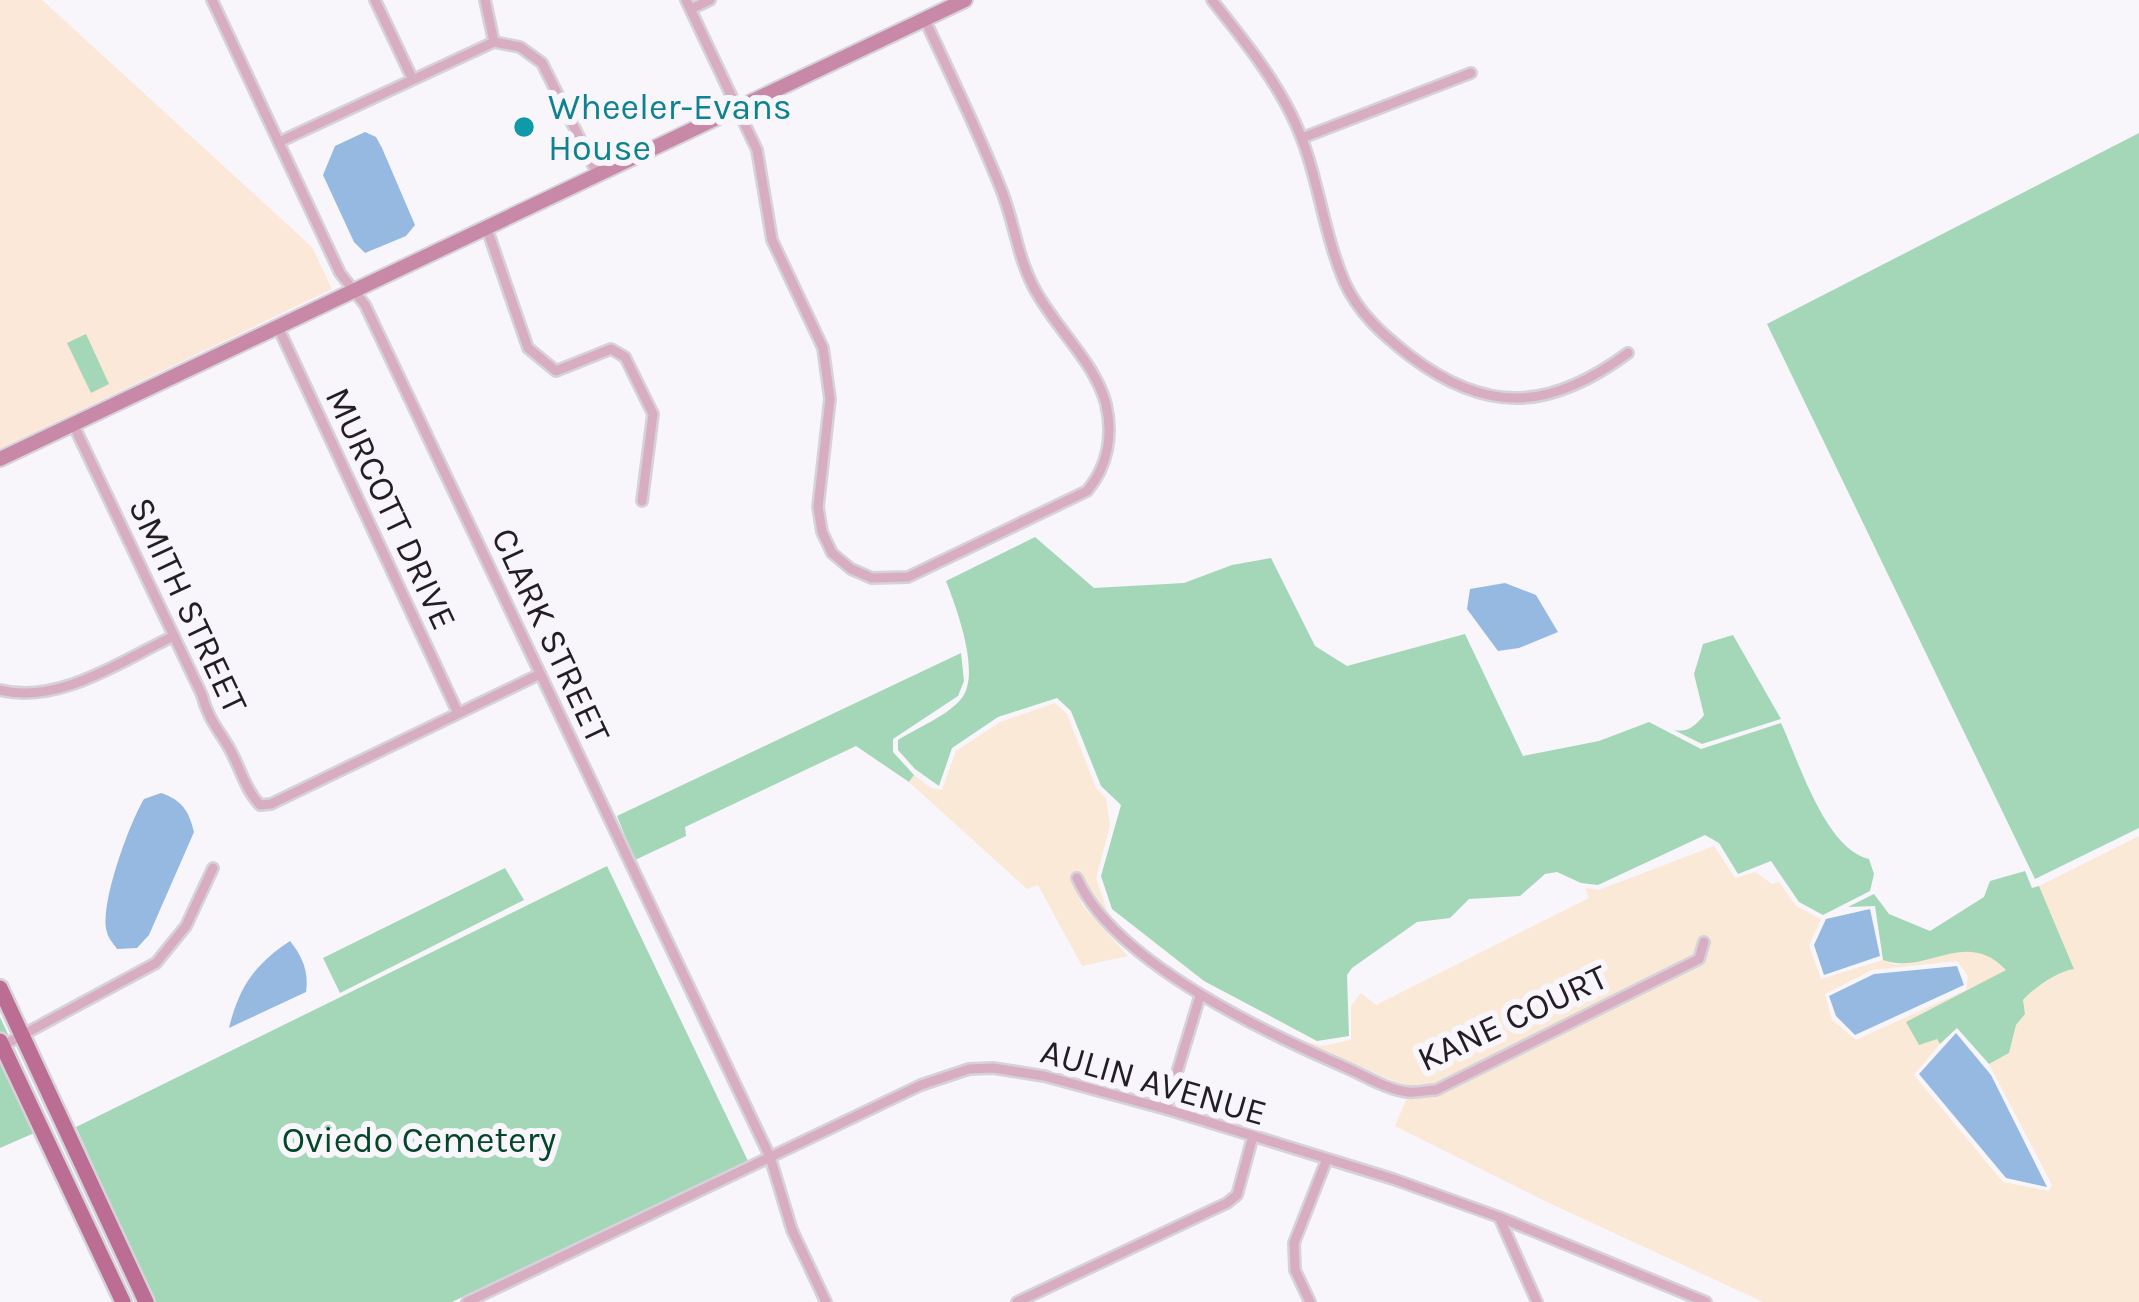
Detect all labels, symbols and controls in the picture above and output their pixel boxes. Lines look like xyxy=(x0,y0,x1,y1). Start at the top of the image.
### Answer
place label: Wheeler-Evans House xyxy=(548,86,792,169)
marker: Wheeler-Evans House xyxy=(511,114,537,140)
street label: MURCOTT DRIVE xyxy=(317,381,466,636)
street label: SMITH STREET xyxy=(120,491,256,720)
street label: CLARK STREET xyxy=(483,521,619,750)
street label: KANE COURT xyxy=(1411,956,1614,1080)
street label: AULIN AVENUE xyxy=(1036,1030,1271,1134)
park label: Oviedo Cemetery xyxy=(282,1119,557,1161)

